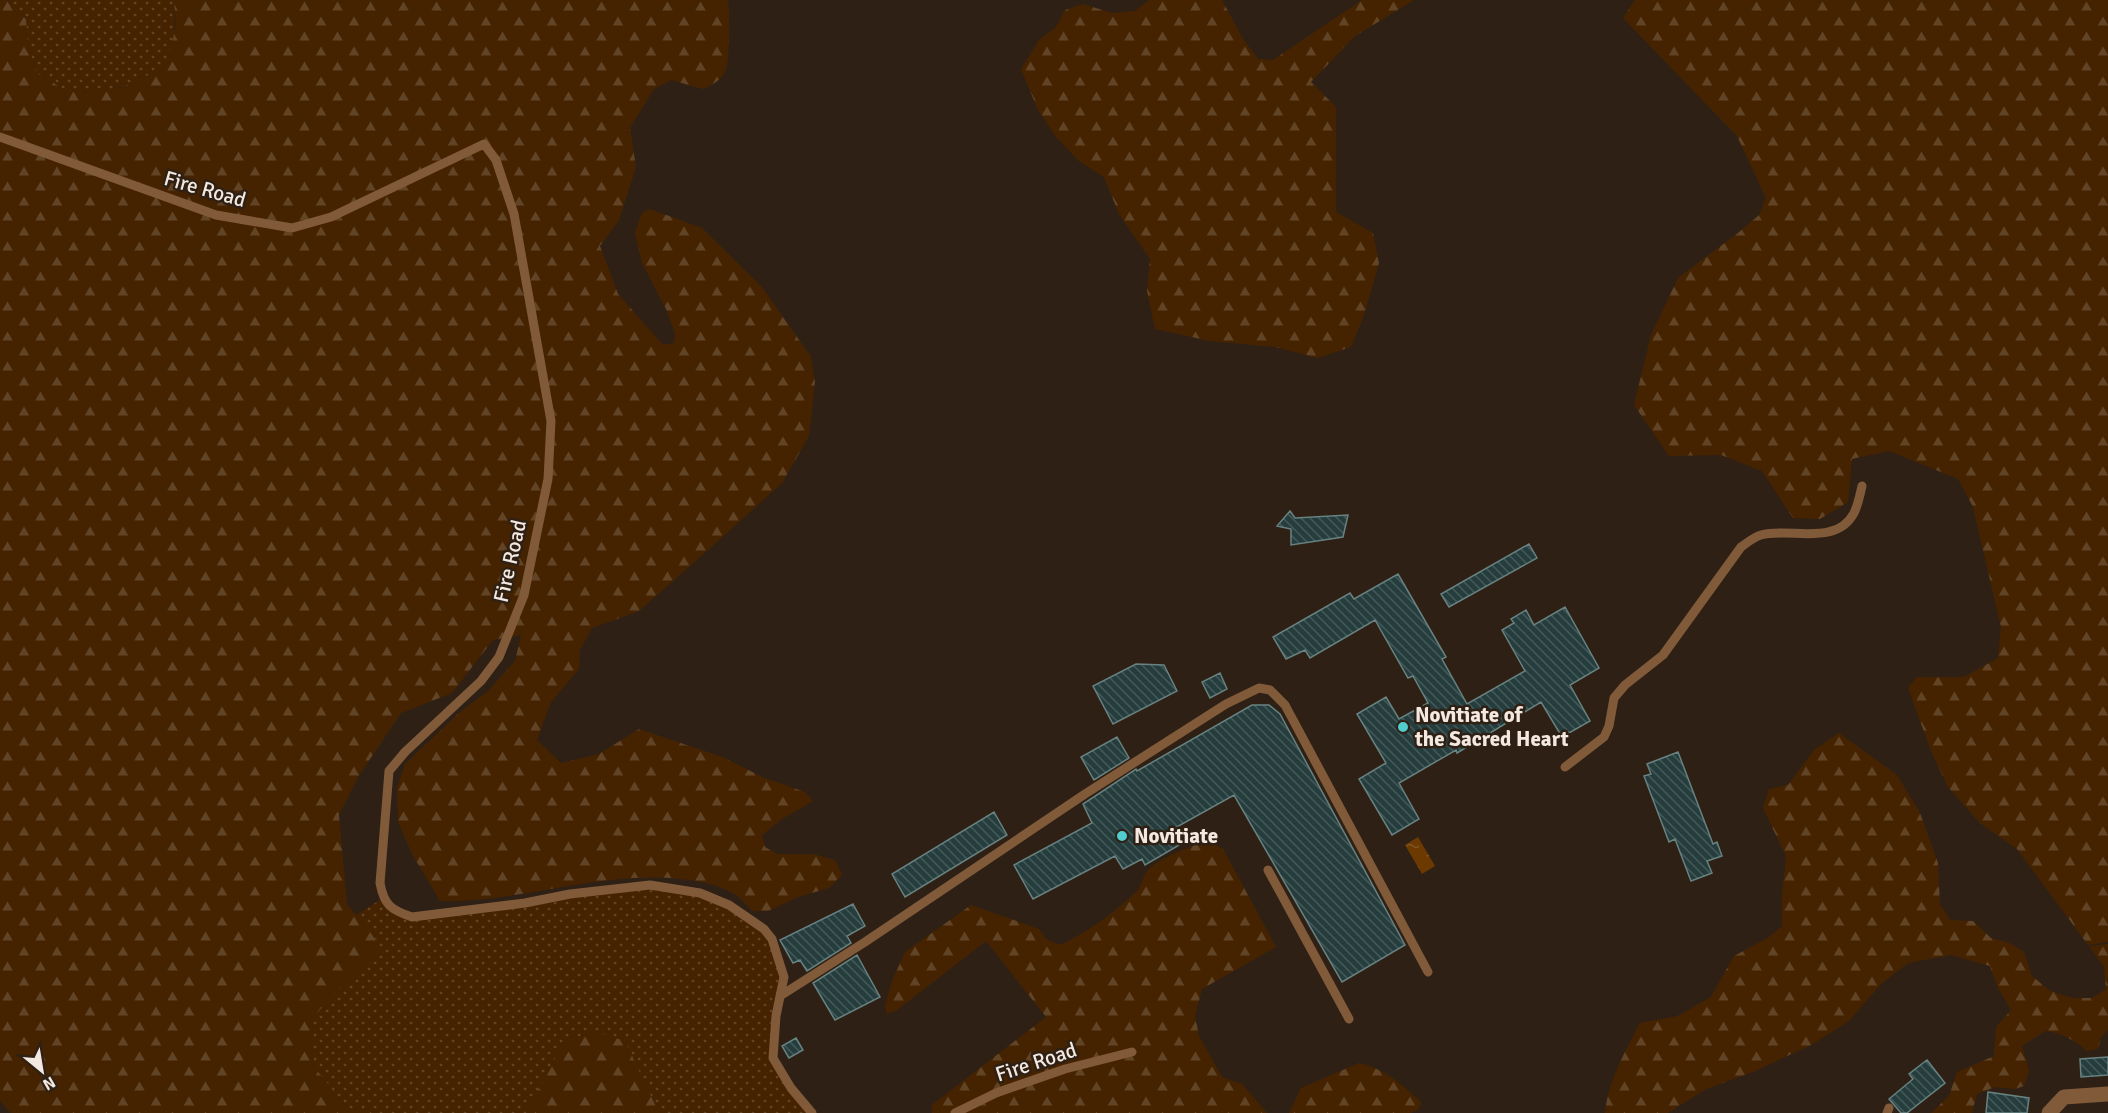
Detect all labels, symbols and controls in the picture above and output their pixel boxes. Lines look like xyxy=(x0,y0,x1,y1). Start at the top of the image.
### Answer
street label: Fire Road xyxy=(161,165,249,213)
street label: Fire Road xyxy=(488,517,532,605)
place label: Novitiate of the Sacred Heart xyxy=(1414,702,1569,752)
marker: Novitiate of the Sacred Heart xyxy=(1396,720,1410,734)
place label: Novitiate xyxy=(1134,823,1218,849)
marker: Novitiate xyxy=(1115,829,1129,843)
street label: Fire Road xyxy=(992,1037,1080,1087)
north arrow xyxy=(12,1041,72,1101)
text: N xyxy=(39,1072,59,1095)

